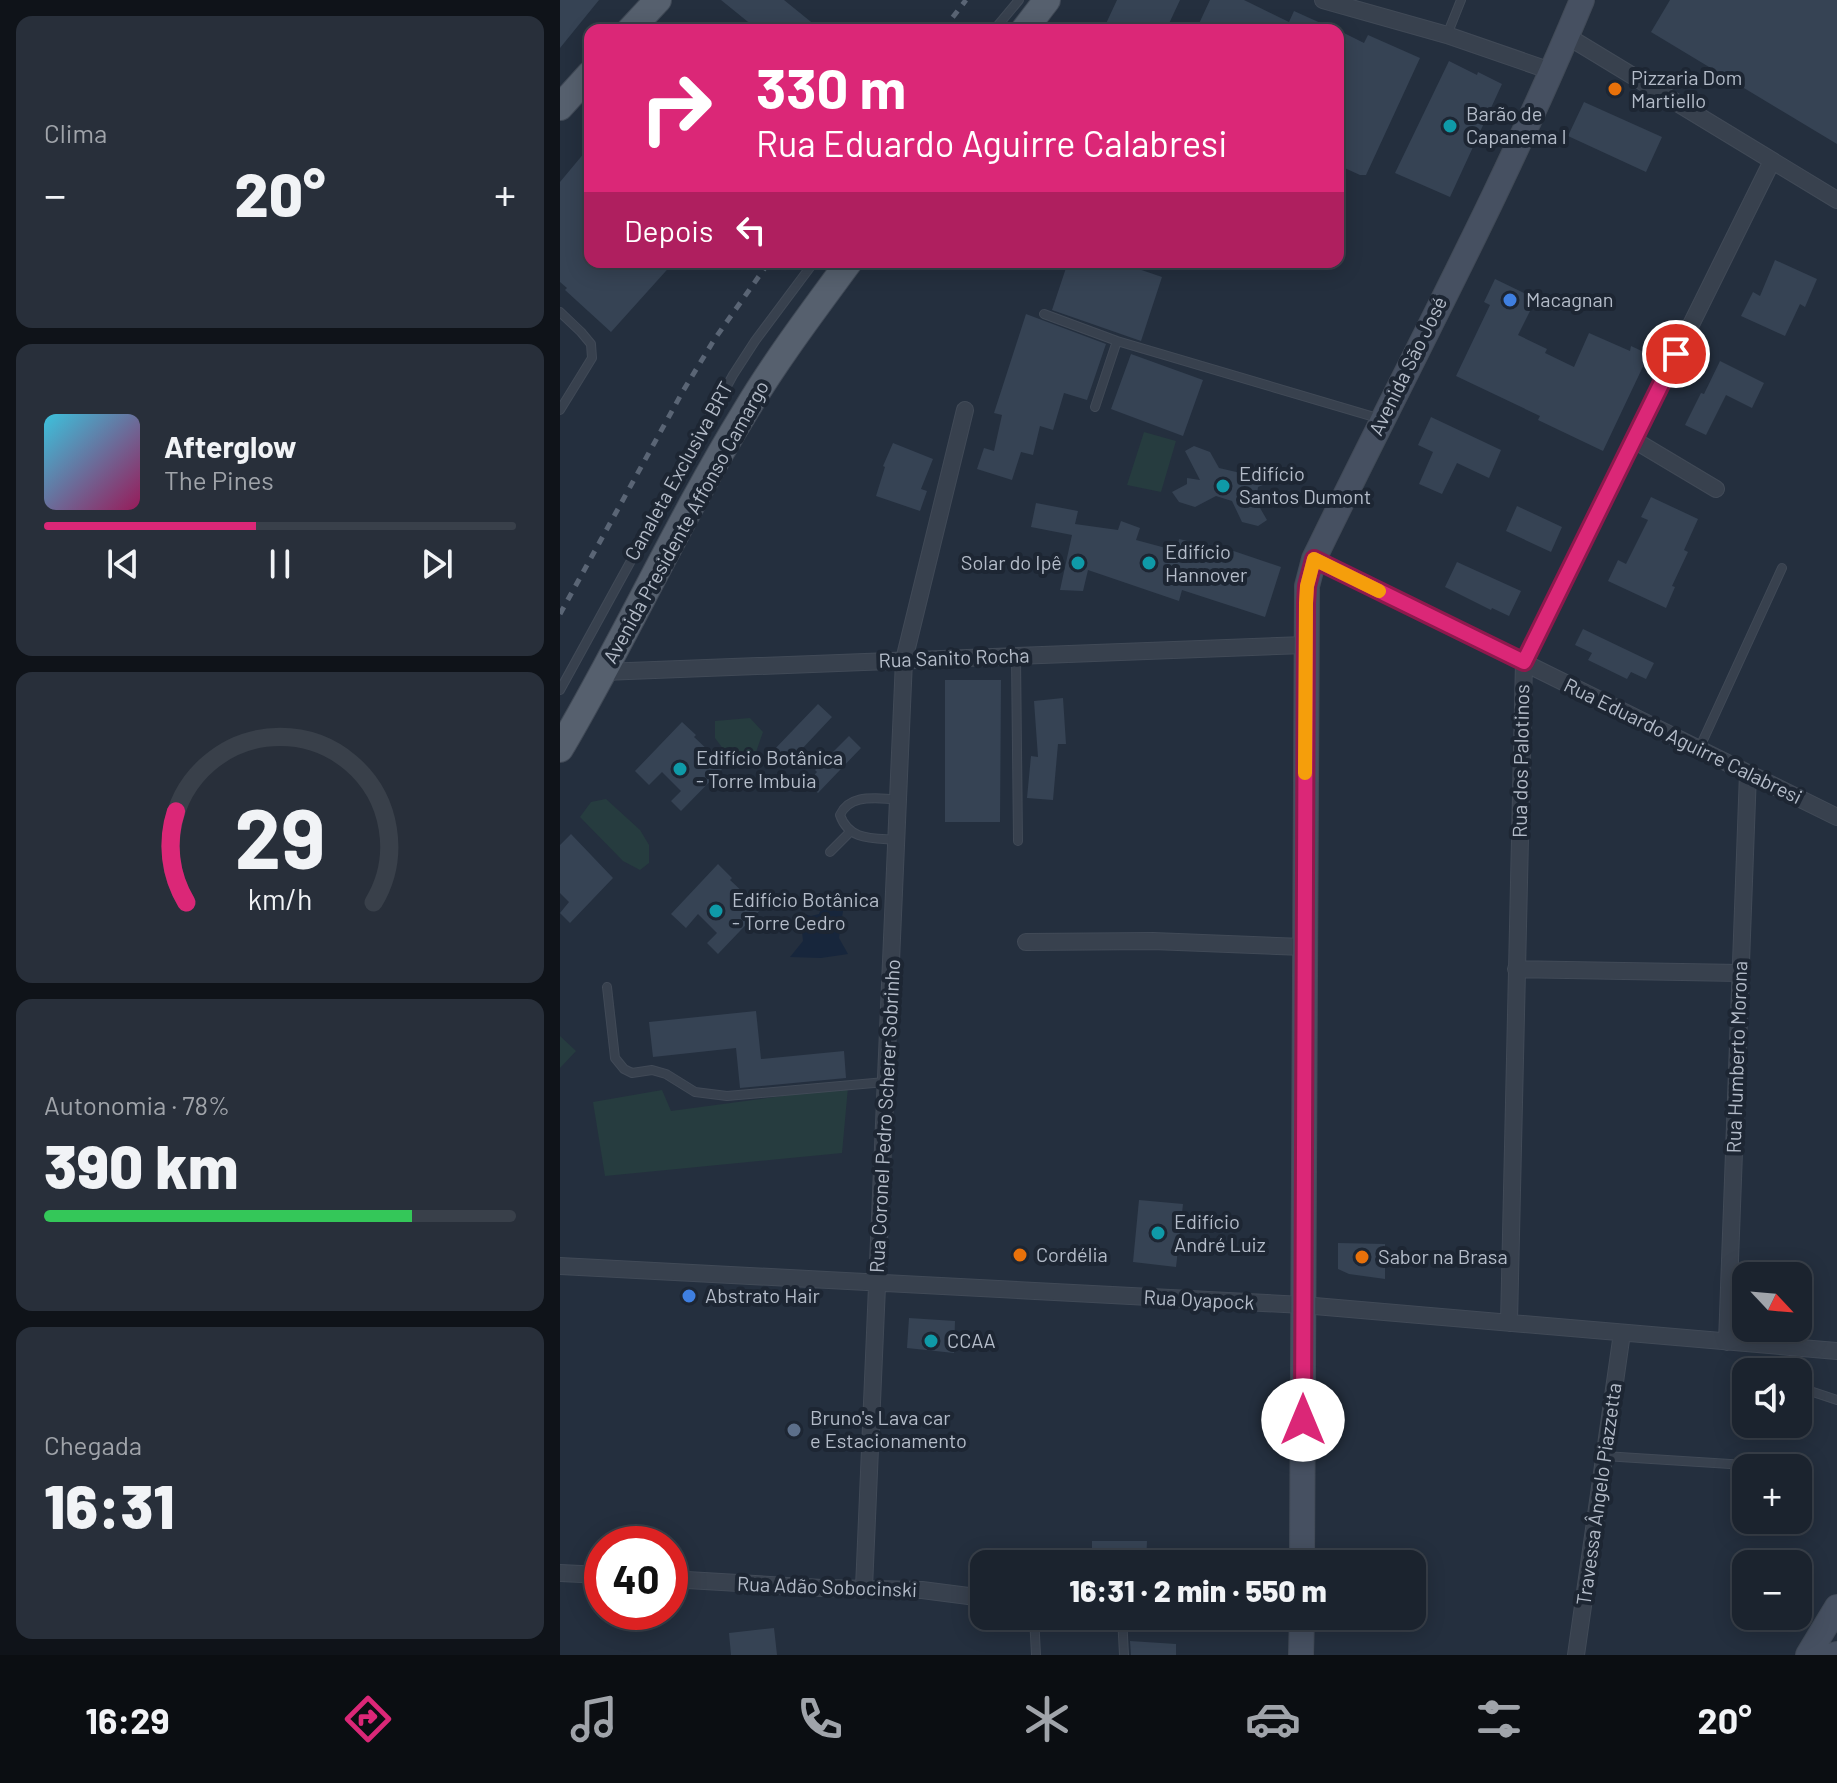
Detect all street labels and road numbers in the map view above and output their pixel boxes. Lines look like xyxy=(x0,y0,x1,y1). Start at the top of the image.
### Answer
street label: Avenida São José xyxy=(1363,292,1451,439)
street label: Avenida Presidente Affonso Camargo xyxy=(597,376,773,667)
street label: Canaleta Exclusiva BRT xyxy=(619,377,737,564)
street label: Rua Sanito Rocha xyxy=(878,642,1030,672)
street label: Rua Eduardo Aguirre Calabresi xyxy=(1561,672,1806,808)
street label: Rua dos Palotinos xyxy=(1507,684,1533,838)
street label: Rua Coronel Pedro Scherer Sobrinho xyxy=(864,959,904,1273)
street label: Rua Humberto Morona xyxy=(1721,960,1751,1154)
street label: Rua Oyapock xyxy=(1143,1284,1255,1314)
street label: Travessa Ângelo Piazzetta xyxy=(1571,1381,1626,1607)
street label: Rua Adão Sobocinski xyxy=(737,1571,918,1601)

